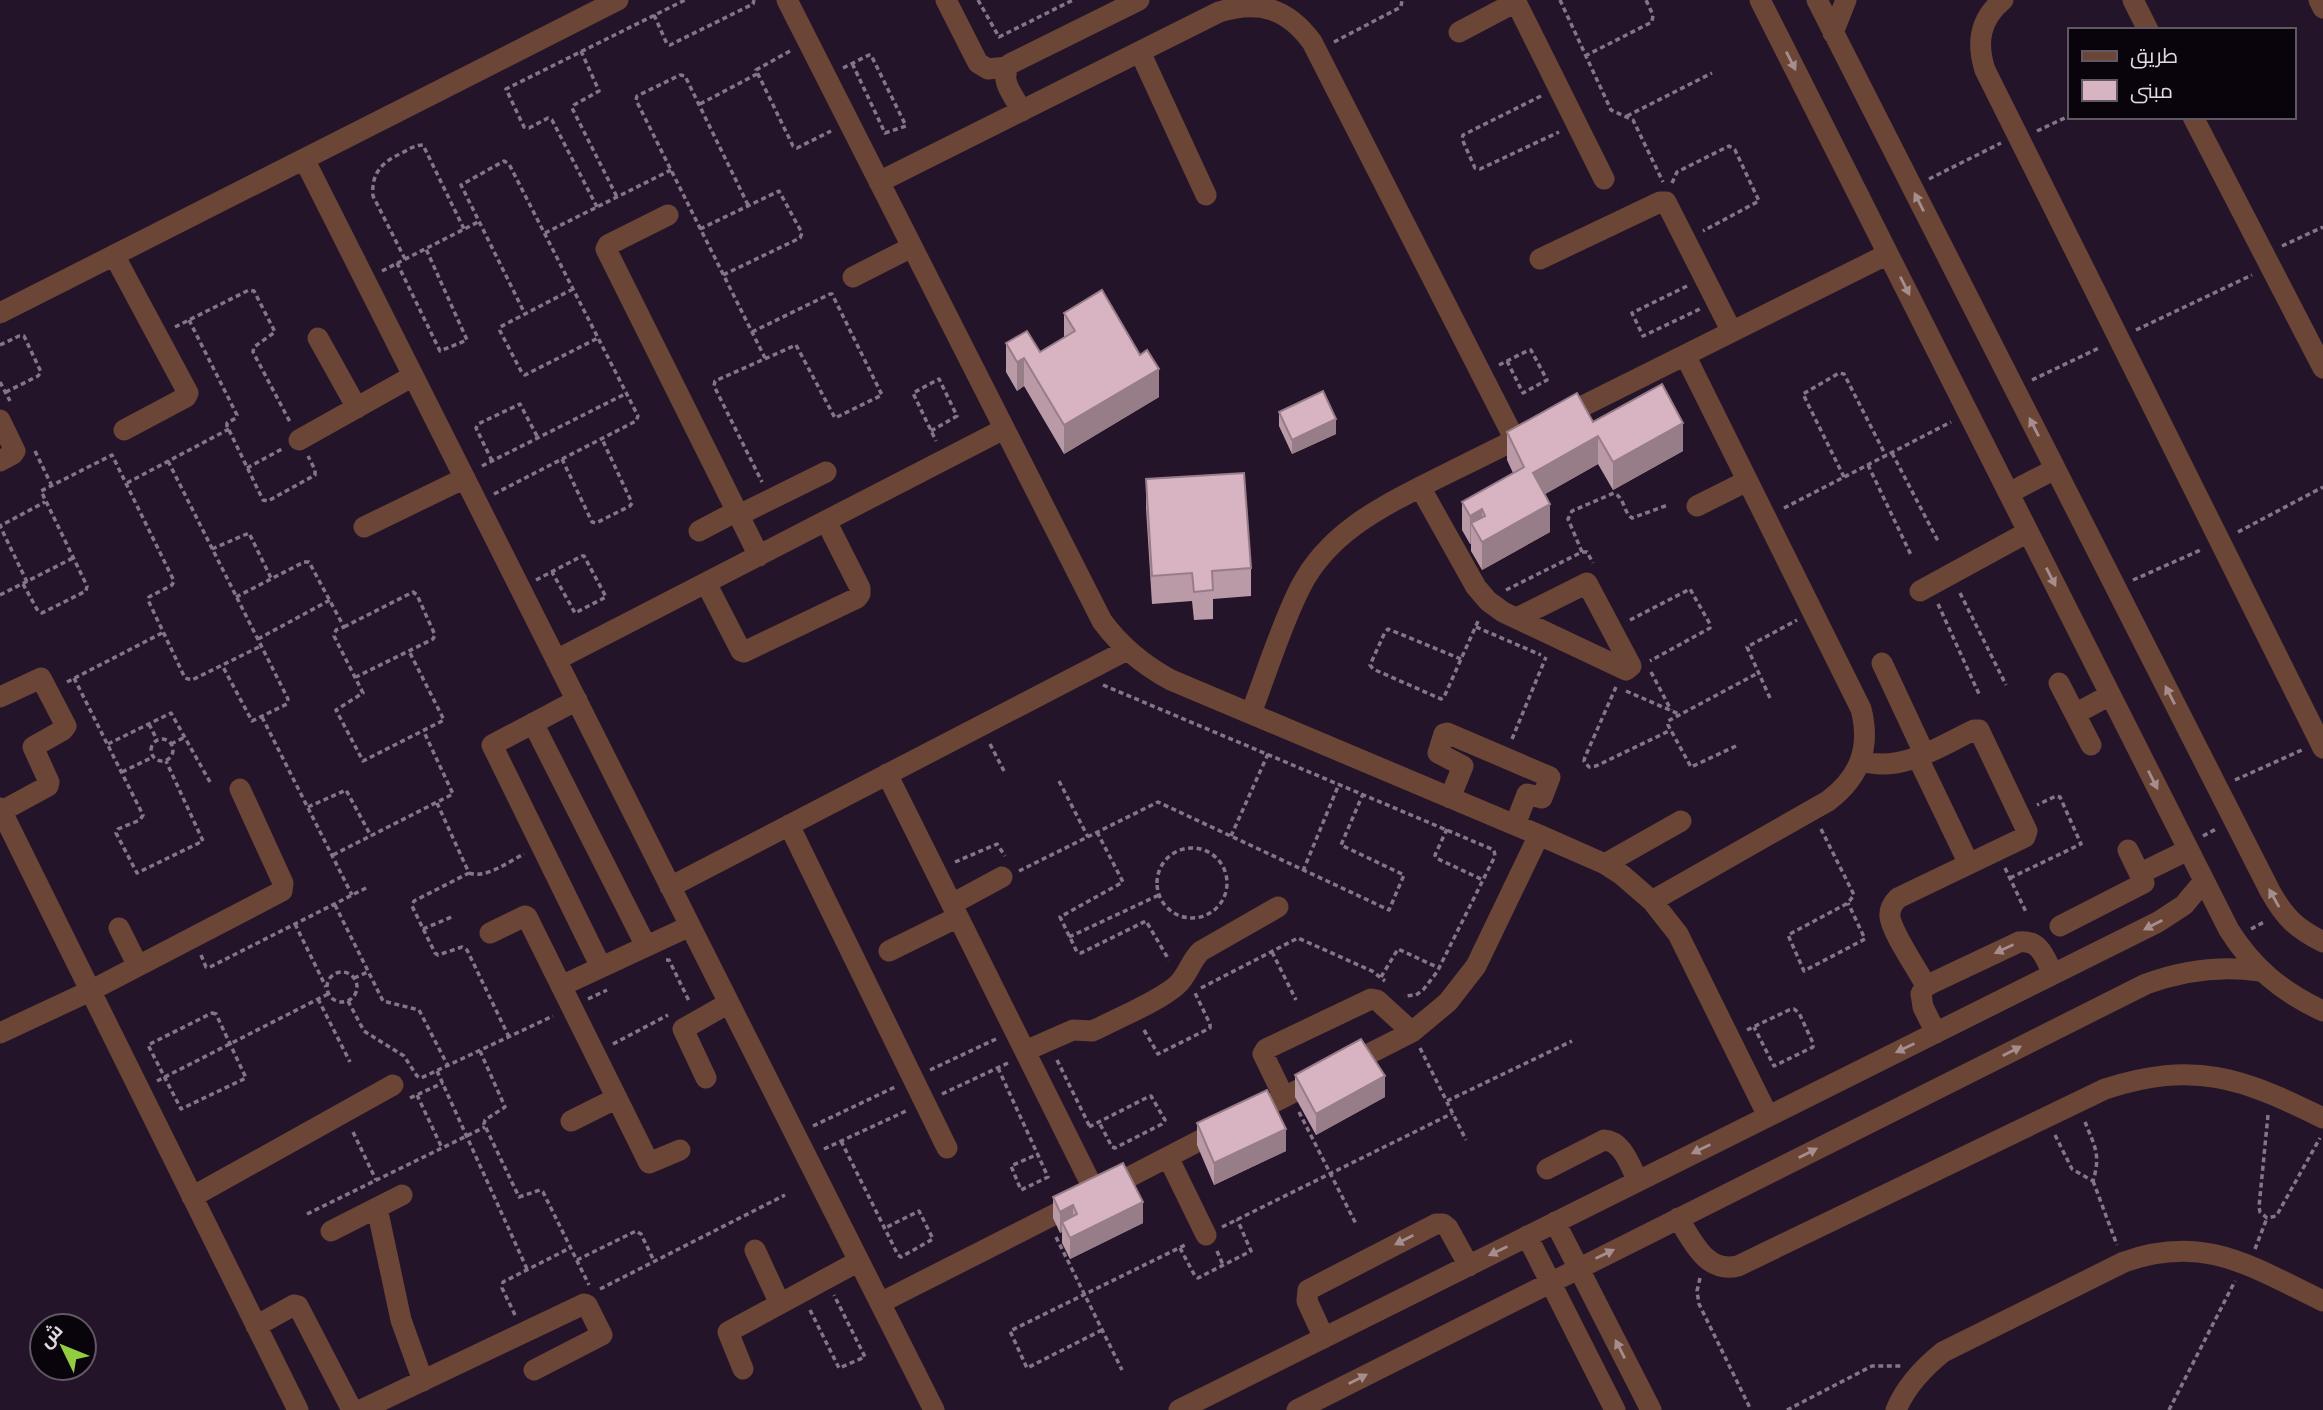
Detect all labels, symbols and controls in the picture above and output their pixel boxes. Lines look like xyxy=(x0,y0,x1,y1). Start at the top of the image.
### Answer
legend xyxy=(2068,28,2295,119)
text: طريق xyxy=(2130,43,2178,69)
one-way arrow xyxy=(1786,51,1797,71)
text: مبنى xyxy=(2130,78,2173,104)
one-way arrow xyxy=(1914,192,1925,212)
one-way arrow xyxy=(1899,276,1910,296)
one-way arrow xyxy=(2028,417,2039,437)
one-way arrow xyxy=(2045,567,2056,587)
one-way arrow xyxy=(2165,685,2176,705)
one-way arrow xyxy=(2147,770,2158,790)
one-way arrow xyxy=(2268,888,2280,907)
one-way arrow xyxy=(2142,918,2162,930)
one-way arrow xyxy=(1994,943,2014,955)
one-way arrow xyxy=(1895,1042,1915,1054)
one-way arrow xyxy=(2002,1046,2022,1057)
one-way arrow xyxy=(1691,1144,1711,1155)
one-way arrow xyxy=(1798,1147,1818,1158)
one-way arrow xyxy=(1394,1234,1414,1246)
one-way arrow xyxy=(1488,1245,1508,1257)
one-way arrow xyxy=(1595,1249,1615,1260)
north arrow xyxy=(28,1312,98,1382)
text: ش xyxy=(34,1319,68,1353)
one-way arrow xyxy=(1614,1339,1625,1359)
one-way arrow xyxy=(1348,1374,1368,1385)

